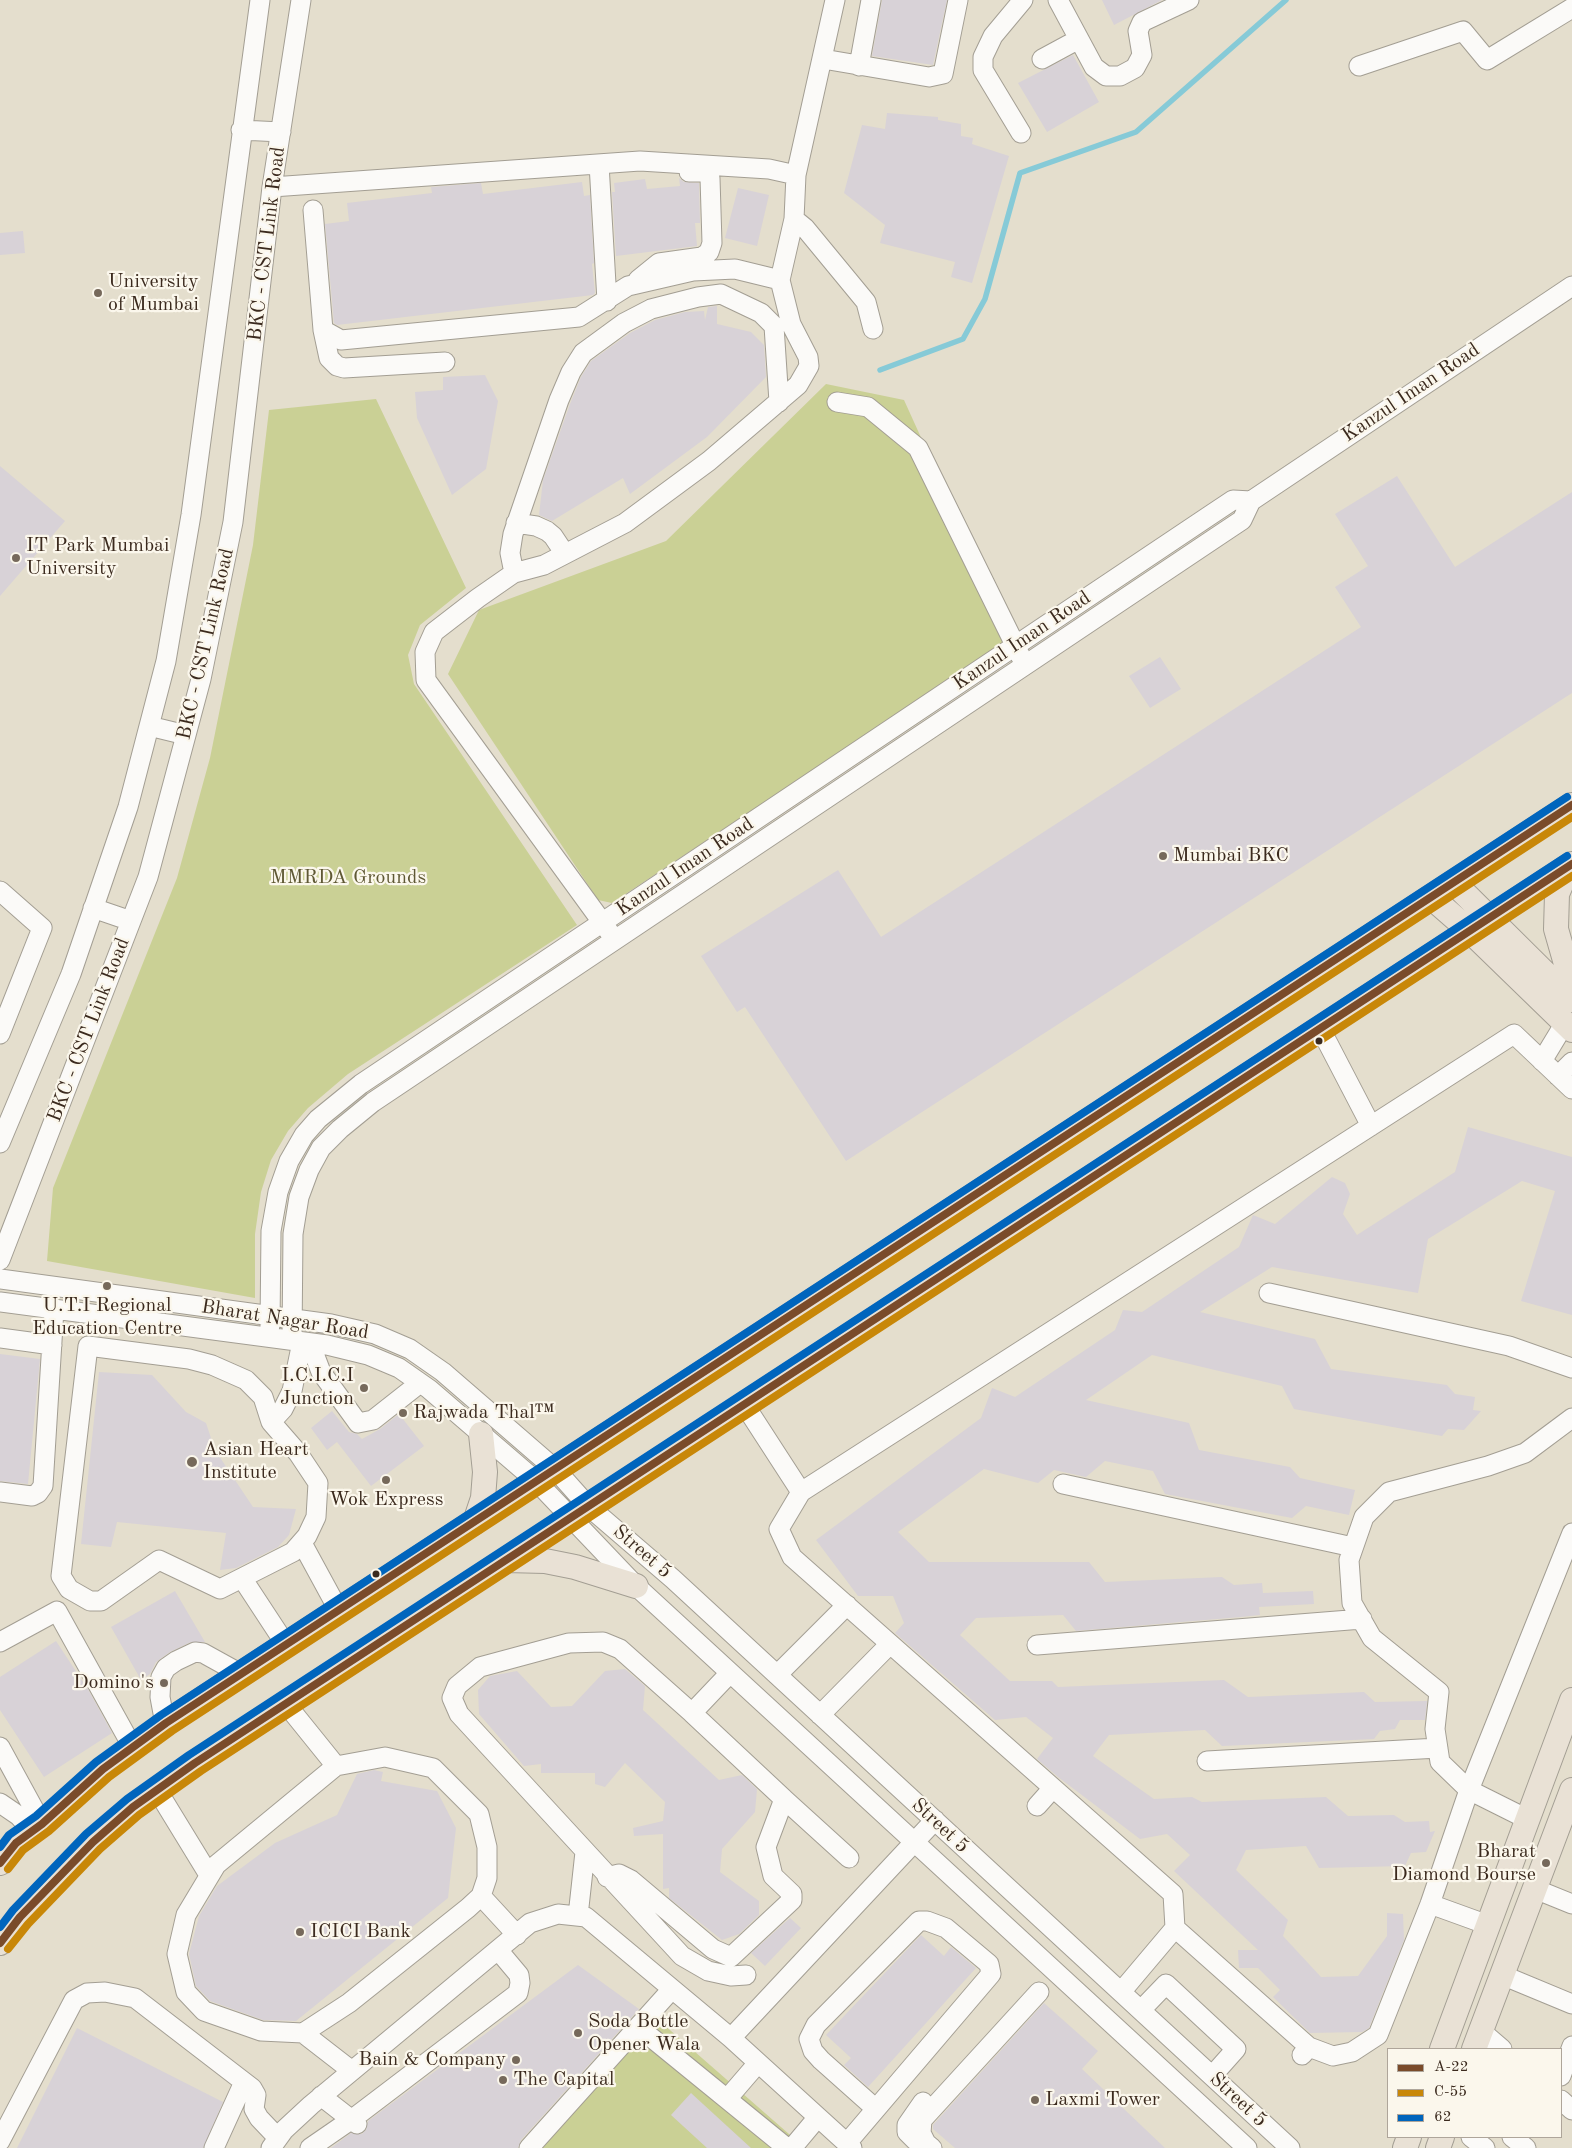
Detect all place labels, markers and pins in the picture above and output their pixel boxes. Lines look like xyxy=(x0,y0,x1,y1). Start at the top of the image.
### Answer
place label: University of Mumbai xyxy=(108,270,199,317)
marker: University of Mumbai xyxy=(92,287,104,299)
place label: IT Park Mumbai University xyxy=(26,534,169,581)
marker: IT Park Mumbai University xyxy=(10,552,22,564)
place label: Mumbai BKC xyxy=(1173,844,1289,868)
marker: Mumbai BKC xyxy=(1157,850,1169,862)
unlabelled marker xyxy=(1314,1036,1324,1046)
marker: U.T.I Regional Education Centre xyxy=(101,1280,113,1292)
place label: U.T.I Regional Education Centre xyxy=(32,1294,182,1341)
place label: I.C.I.C.I Junction xyxy=(280,1364,354,1411)
marker: I.C.I.C.I Junction xyxy=(358,1382,370,1394)
place label: Rajwada Thal™ xyxy=(413,1401,554,1425)
marker: Rajwada Thal™ xyxy=(397,1407,409,1419)
place label: Asian Heart Institute xyxy=(203,1438,309,1485)
marker: Asian Heart Institute xyxy=(185,1455,199,1469)
marker: Wok Express xyxy=(380,1474,392,1486)
place label: Wok Express xyxy=(329,1488,443,1512)
unlabelled marker xyxy=(371,1569,381,1579)
place label: Domino's xyxy=(73,1671,154,1695)
marker: Domino's xyxy=(158,1677,170,1689)
place label: Bharat Diamond Bourse xyxy=(1392,1840,1536,1887)
marker: Bharat Diamond Bourse xyxy=(1540,1857,1552,1869)
place label: ICICI Bank xyxy=(310,1920,411,1944)
marker: ICICI Bank xyxy=(294,1926,306,1938)
place label: Soda Bottle Opener Wala xyxy=(588,2010,700,2057)
marker: Soda Bottle Opener Wala xyxy=(572,2027,584,2039)
place label: Bain & Company xyxy=(358,2048,506,2072)
marker: Bain & Company xyxy=(510,2054,522,2066)
place label: The Capital xyxy=(513,2068,614,2092)
marker: The Capital xyxy=(497,2074,509,2086)
place label: Laxmi Tower xyxy=(1045,2088,1160,2112)
marker: Laxmi Tower xyxy=(1029,2094,1041,2106)

